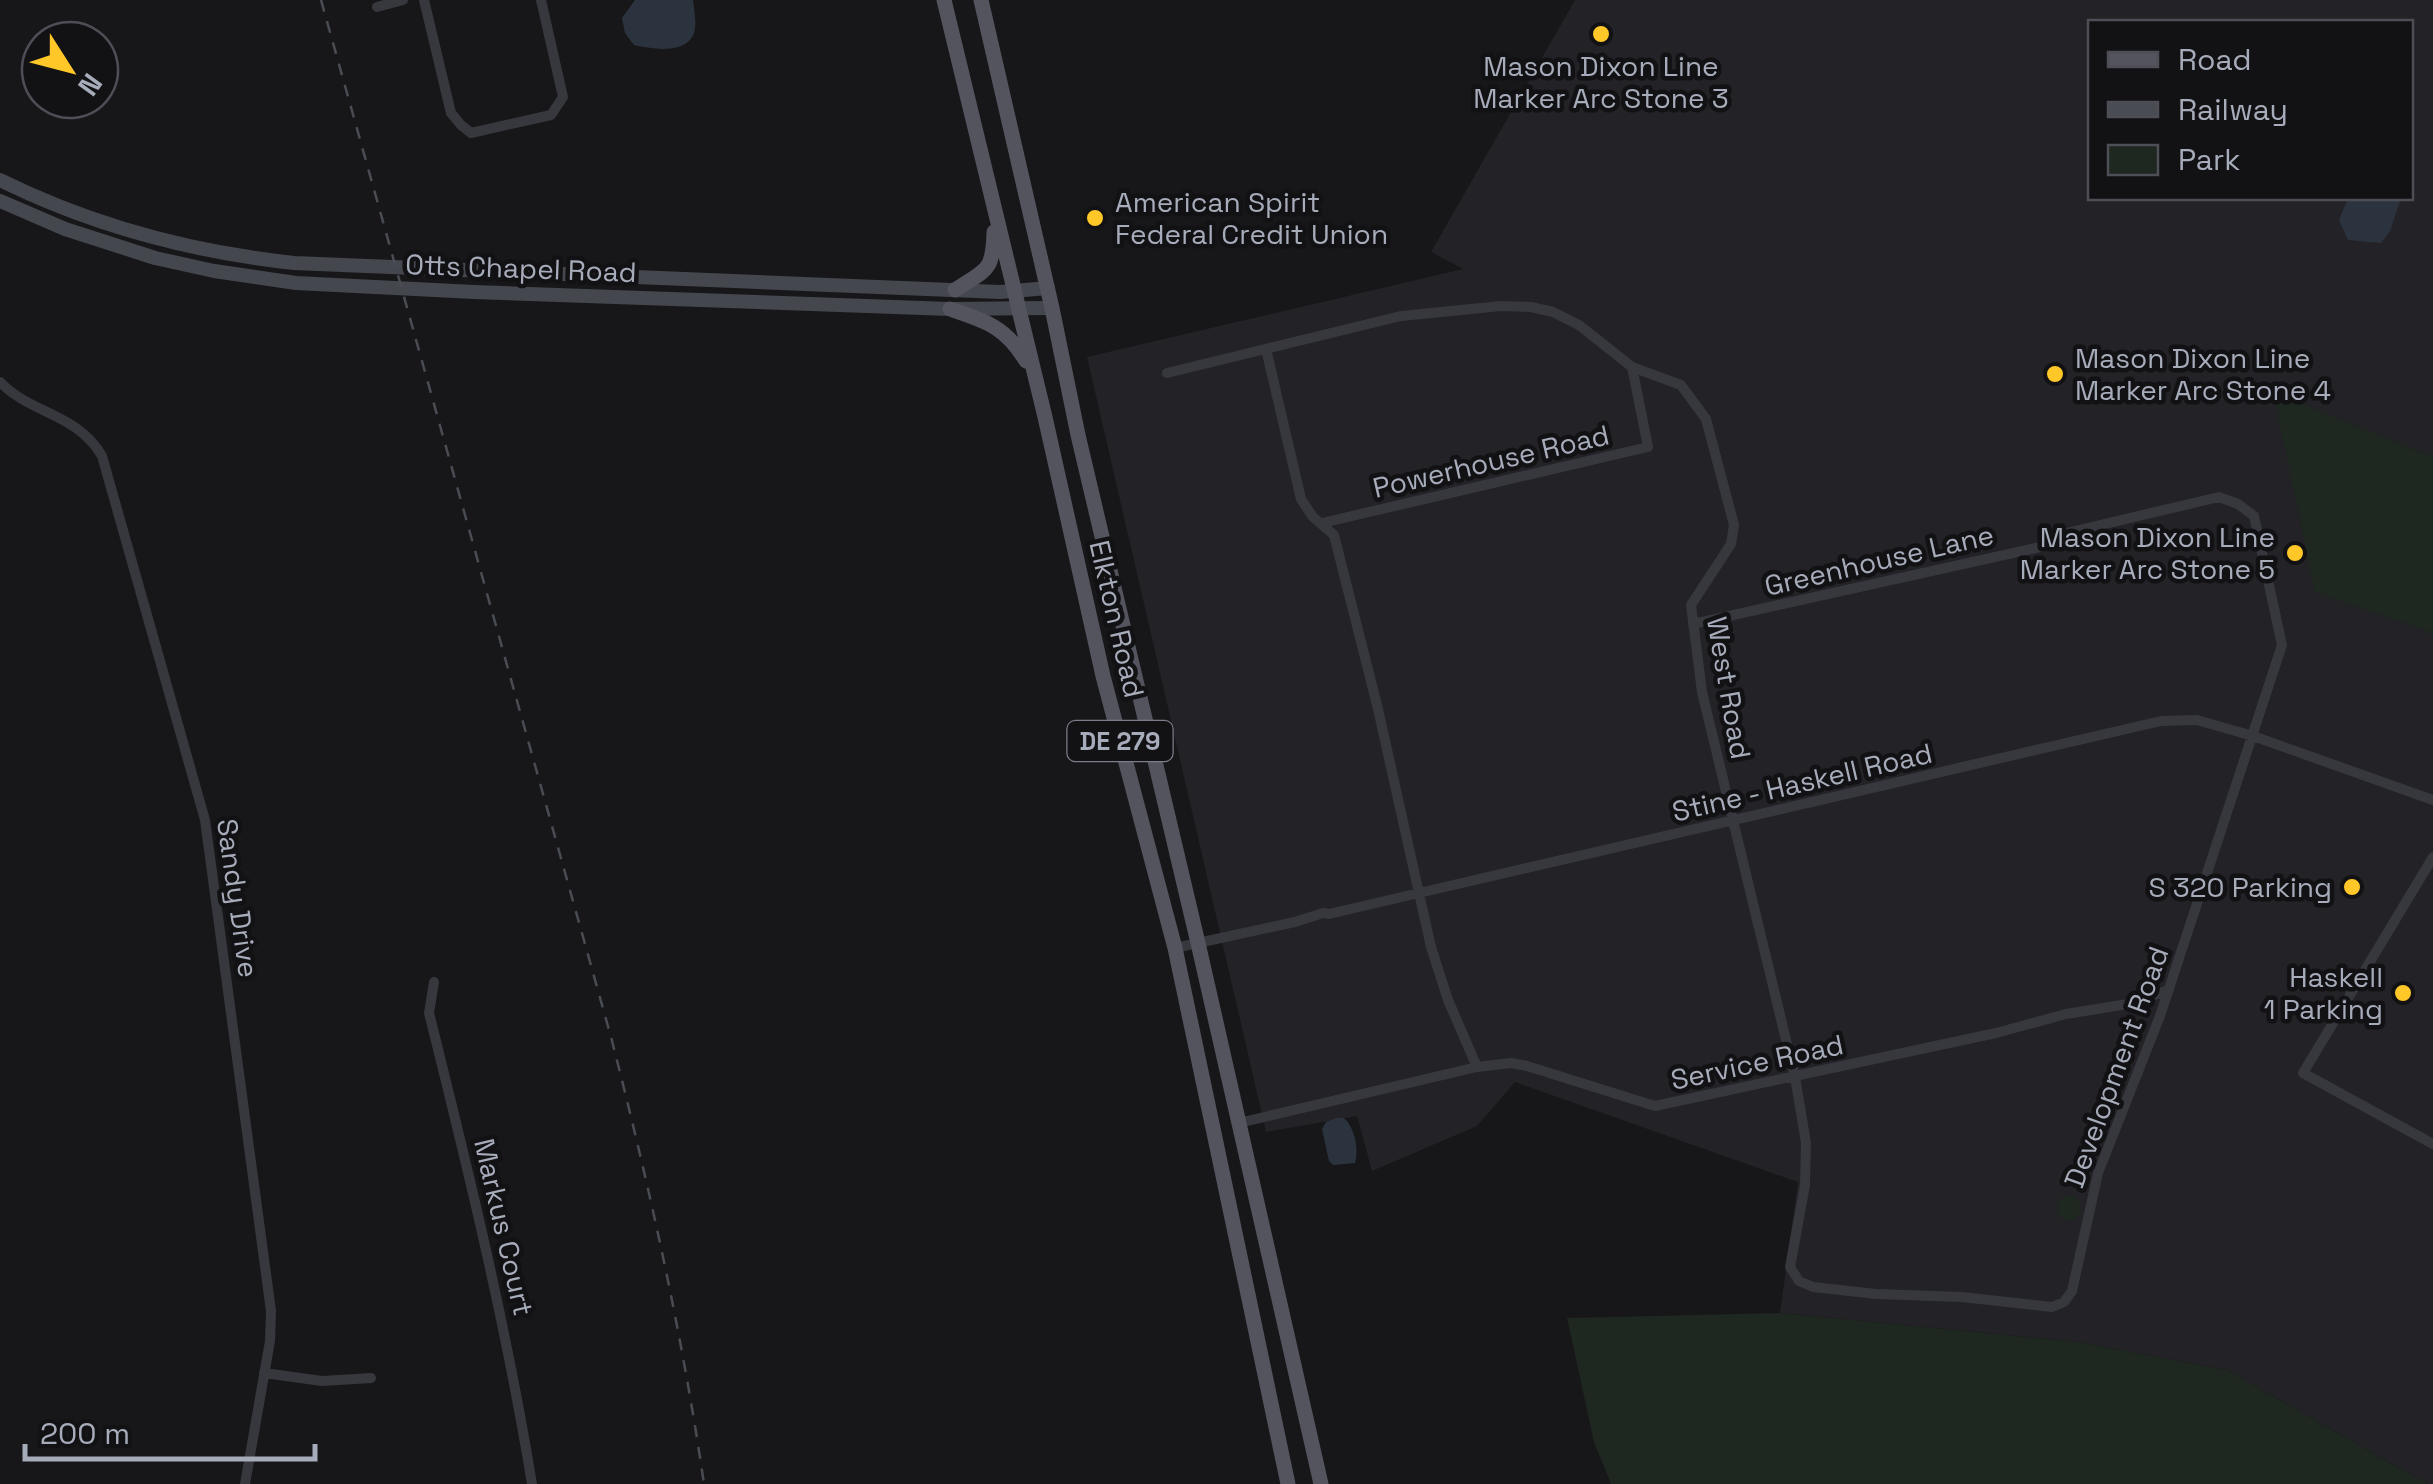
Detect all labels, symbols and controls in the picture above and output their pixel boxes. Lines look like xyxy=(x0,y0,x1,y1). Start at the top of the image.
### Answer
north arrow xyxy=(20,20,120,120)
legend xyxy=(2088,20,2413,200)
marker: Mason Dixon Line Marker Arc Stone 3 xyxy=(1590,23,1612,45)
text: Road xyxy=(2178,40,2252,79)
place label: Mason Dixon Line Marker Arc Stone 3 xyxy=(1473,48,1729,116)
text: N xyxy=(70,67,110,103)
text: Railway xyxy=(2178,90,2288,129)
text: Park xyxy=(2178,140,2240,179)
place label: American Spirit Federal Credit Union xyxy=(1115,184,1388,252)
marker: American Spirit Federal Credit Union xyxy=(1084,207,1106,229)
street label: Otts Chapel Road xyxy=(405,246,637,290)
place label: Mason Dixon Line Marker Arc Stone 4 xyxy=(2075,340,2331,408)
marker: Mason Dixon Line Marker Arc Stone 4 xyxy=(2044,363,2066,385)
street label: Powerhouse Road xyxy=(1369,416,1613,506)
street label: Greenhouse Lane xyxy=(1761,516,1997,604)
place label: Mason Dixon Line Marker Arc Stone 5 xyxy=(2020,519,2275,587)
street label: Elkton Road xyxy=(1081,537,1153,701)
marker: Mason Dixon Line Marker Arc Stone 5 xyxy=(2284,542,2306,564)
street label: West Road xyxy=(1699,614,1759,762)
road number: DE 279 xyxy=(1068,721,1172,761)
street label: Stine - Haskell Road xyxy=(1668,735,1936,829)
street label: Sandy Drive xyxy=(209,816,267,980)
place label: S 320 Parking xyxy=(2148,869,2332,905)
marker: S 320 Parking xyxy=(2341,876,2363,898)
street label: Development Road xyxy=(2056,941,2176,1193)
place label: Haskell 1 Parking xyxy=(2264,959,2383,1027)
marker: Haskell 1 Parking xyxy=(2392,982,2414,1004)
street label: Service Road xyxy=(1667,1026,1847,1098)
street label: Markus Court xyxy=(466,1135,542,1319)
scale bar xyxy=(25,1399,315,1461)
text: 200 m xyxy=(40,1414,130,1453)

